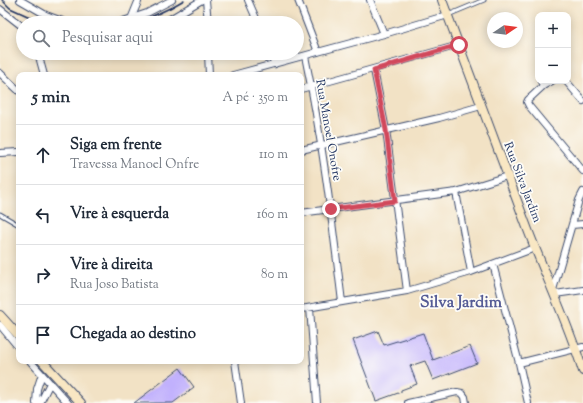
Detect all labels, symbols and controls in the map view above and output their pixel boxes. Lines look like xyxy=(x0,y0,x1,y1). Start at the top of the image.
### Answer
north arrow xyxy=(487,12,523,48)
map controls xyxy=(535,12,571,84)
button: + xyxy=(535,12,571,48)
search box xyxy=(16,16,304,60)
icon: search xyxy=(30,27,52,49)
text: Pesquisar aqui xyxy=(62,28,153,49)
route start xyxy=(450,36,468,54)
button: − xyxy=(535,48,571,84)
street label: Rua Manoel Onofre xyxy=(310,78,346,183)
text: 5 min xyxy=(32,86,70,110)
text: A pé · 350 m xyxy=(222,89,288,107)
text: Siga em frente xyxy=(70,135,162,156)
street label: Rua Silva Jardim xyxy=(498,140,546,225)
icon: ahead xyxy=(32,144,54,166)
text: 110 m xyxy=(259,146,288,164)
text: Travessa Manoel Onfre xyxy=(70,156,199,174)
route end xyxy=(322,200,340,218)
icon: left xyxy=(32,204,54,226)
text: Vire à esquerda xyxy=(70,204,169,225)
text: 160 m xyxy=(257,206,288,224)
text: Vire à direita xyxy=(70,255,153,276)
icon: right xyxy=(32,264,54,286)
text: 80 m xyxy=(261,266,288,284)
text: Rua Joso Batista xyxy=(70,276,159,294)
district label: Silva Jardim xyxy=(420,292,503,315)
icon: arrive xyxy=(32,324,54,346)
text: Chegada ao destino xyxy=(70,324,196,345)

